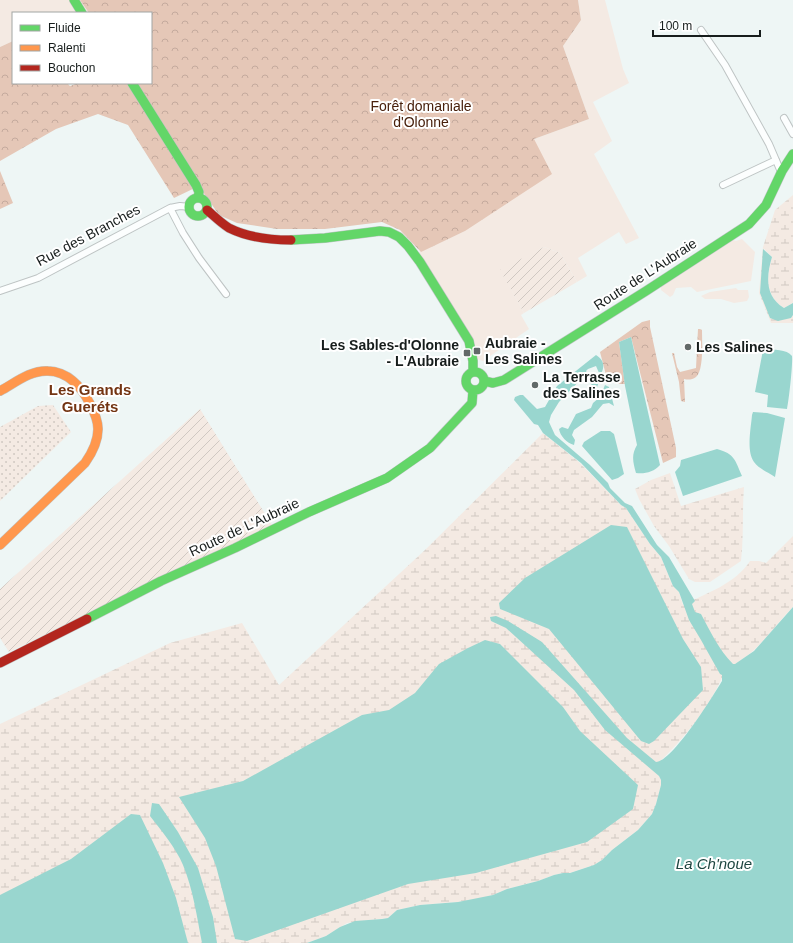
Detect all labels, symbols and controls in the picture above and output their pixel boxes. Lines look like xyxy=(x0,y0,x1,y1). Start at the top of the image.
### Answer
legend xyxy=(12,12,152,84)
scale bar xyxy=(653,12,760,38)
text: 100 m xyxy=(659,19,692,33)
text: Fluide xyxy=(48,21,81,35)
text: Ralenti xyxy=(48,41,85,55)
text: Bouchon xyxy=(48,61,95,75)
park label: Forêt domaniale d'Olonne xyxy=(370,98,472,130)
street label: Rue des Branches xyxy=(33,201,143,269)
street label: Route de L'Aubraie xyxy=(591,235,700,313)
place label: Aubraie - Les Salines xyxy=(485,335,562,367)
place label: Les Sables-d'Olonne - L'Aubraie xyxy=(321,337,459,369)
place label: Les Salines xyxy=(696,339,773,355)
marker: Les Salines xyxy=(683,342,693,352)
marker: Aubraie - Les Salines xyxy=(472,346,482,356)
marker: Les Sables-d'Olonne - L'Aubraie xyxy=(462,348,472,358)
place label: La Terrasse des Salines xyxy=(543,369,621,401)
marker: La Terrasse des Salines xyxy=(530,380,540,390)
district label: Les Grands Gueréts xyxy=(49,381,131,415)
street label: Route de L'Aubraie xyxy=(186,494,302,559)
water label: La Ch'noue xyxy=(676,855,752,872)

